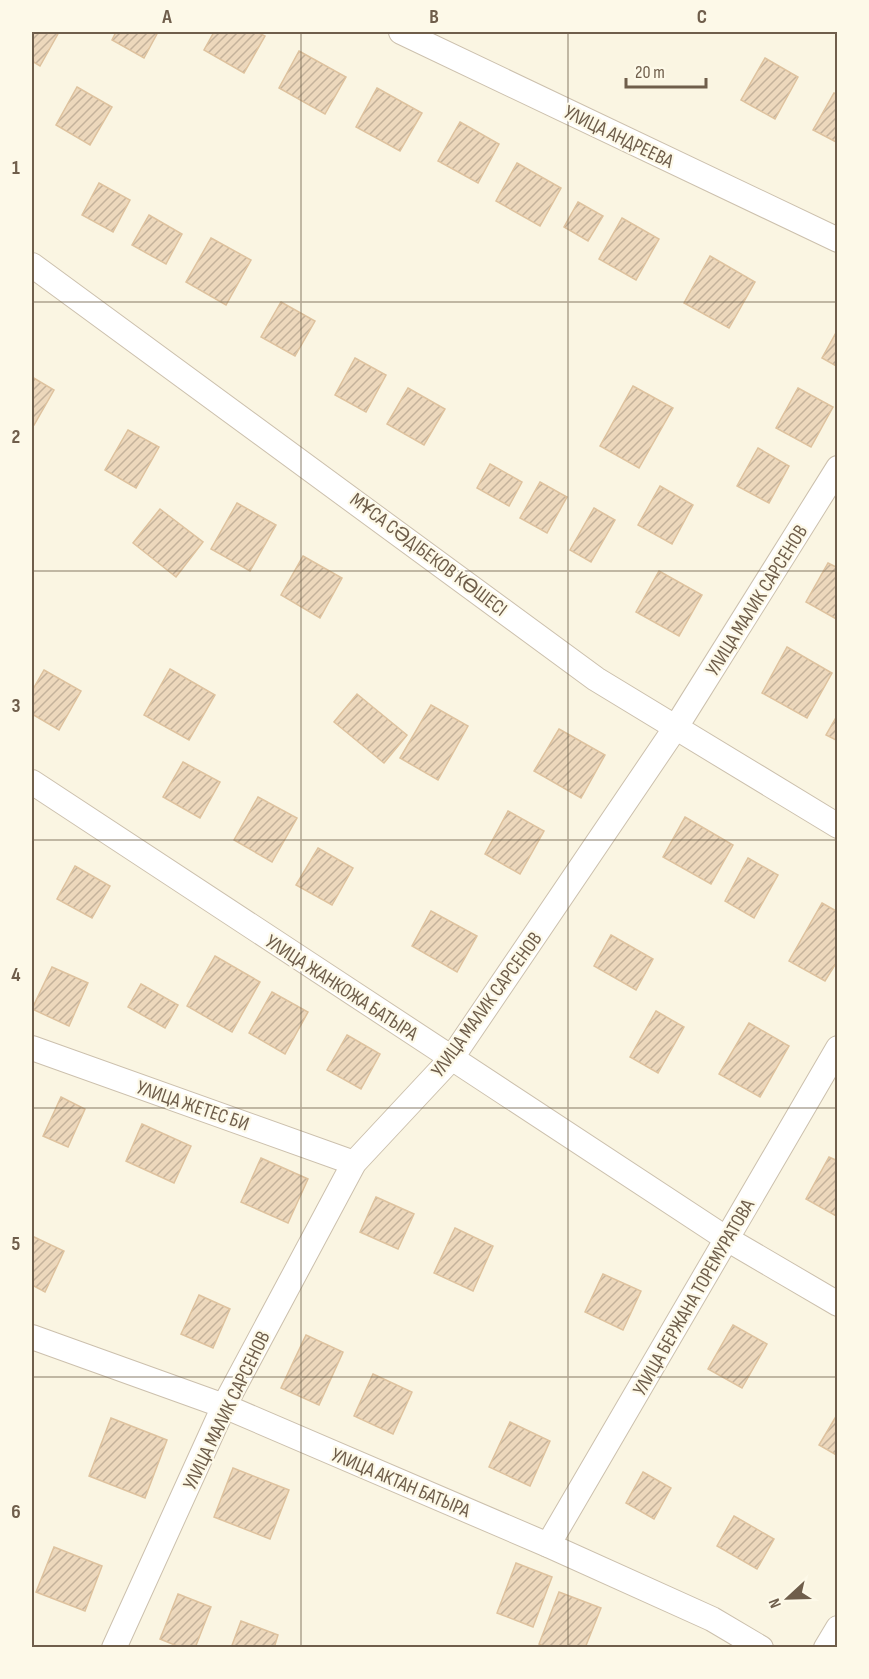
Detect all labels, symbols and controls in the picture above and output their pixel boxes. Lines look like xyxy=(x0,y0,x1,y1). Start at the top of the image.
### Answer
text: A xyxy=(161,5,172,29)
text: B xyxy=(429,5,439,29)
text: C xyxy=(697,5,707,29)
scale bar xyxy=(626,51,706,89)
text: 20 m xyxy=(635,62,665,83)
street label: УЛИЦА АНДРЕЕВА xyxy=(560,100,678,174)
text: 1 xyxy=(12,156,20,180)
text: 2 xyxy=(12,425,20,449)
street label: МҰСА СӘДІБЕКОВ КӨШЕСІ xyxy=(345,488,512,622)
street label: УЛИЦА МАЛИК САРСЕНОВ xyxy=(701,521,813,680)
text: 3 xyxy=(12,694,21,718)
street label: УЛИЦА МАЛИК САРСЕНОВ xyxy=(426,927,548,1082)
street label: УЛИЦА ЖАНКОЖА БАТЫРА xyxy=(261,930,423,1046)
text: 4 xyxy=(11,963,21,987)
street label: УЛИЦА ЖЕТЕС БИ xyxy=(133,1075,252,1136)
street label: УЛИЦА БЕРЖАНА ТОРЕМУРАТОВА xyxy=(628,1195,760,1400)
text: 5 xyxy=(12,1232,21,1256)
street label: УЛИЦА МАЛИК САРСЕНОВ xyxy=(178,1327,276,1494)
street label: УЛИЦА АКТАН БАТЫРА xyxy=(327,1443,474,1523)
text: 6 xyxy=(11,1500,21,1524)
north arrow xyxy=(758,1568,818,1628)
text: N xyxy=(765,1596,786,1611)

